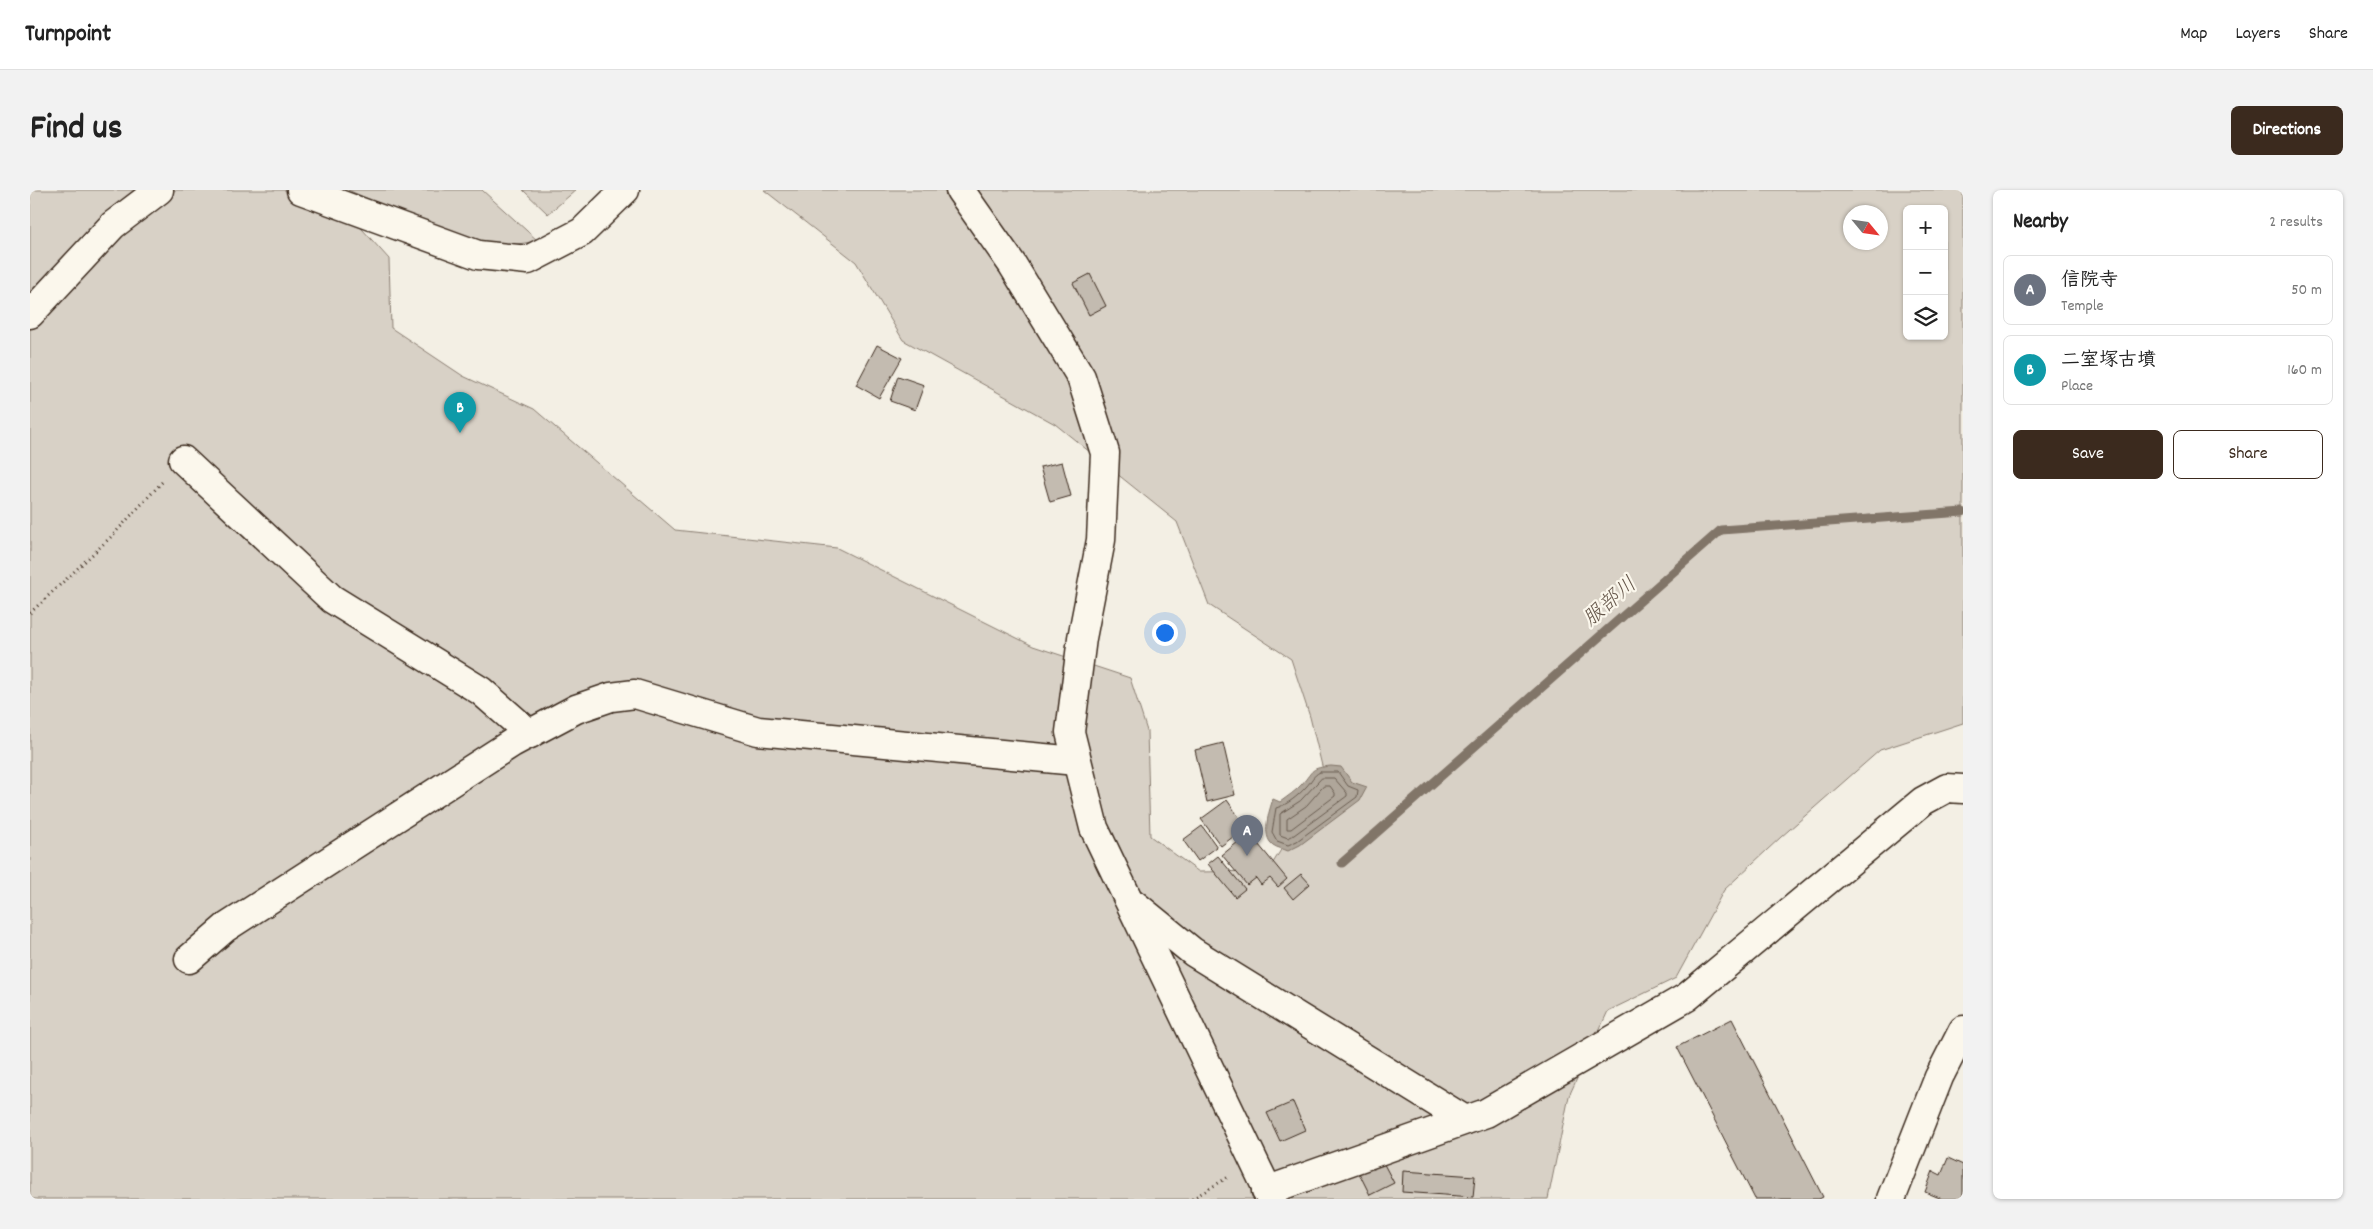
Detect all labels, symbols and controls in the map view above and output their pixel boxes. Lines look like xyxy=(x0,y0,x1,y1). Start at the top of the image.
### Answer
text: Turnpoint xyxy=(25,18,111,52)
text: Map xyxy=(2180,22,2207,47)
text: Layers xyxy=(2235,22,2281,47)
text: Share xyxy=(2309,22,2348,47)
text: Find us xyxy=(30,105,122,155)
button: Directions xyxy=(2231,106,2343,155)
north arrow xyxy=(1843,205,1888,250)
map controls xyxy=(1903,205,1948,340)
button: + xyxy=(1903,205,1948,250)
text: Nearby xyxy=(2013,208,2068,238)
text: 2 results xyxy=(2269,211,2323,234)
button: − xyxy=(1903,250,1948,295)
text: 信院寺 xyxy=(2061,268,2118,295)
text: A xyxy=(2026,279,2034,302)
text: 50 m xyxy=(2291,279,2322,302)
button: layers xyxy=(1903,295,1948,340)
text: Temple xyxy=(2061,295,2104,318)
text: 二室塚古墳 xyxy=(2061,348,2156,375)
text: B xyxy=(2026,359,2034,382)
text: 160 m xyxy=(2287,359,2322,382)
text: Place xyxy=(2061,375,2093,398)
pin: B xyxy=(444,392,476,433)
button: Save xyxy=(2013,430,2163,479)
button: Share xyxy=(2173,430,2323,479)
water label: 服部川 xyxy=(1577,571,1645,635)
your location xyxy=(1152,620,1178,646)
pin: A xyxy=(1231,815,1263,856)

